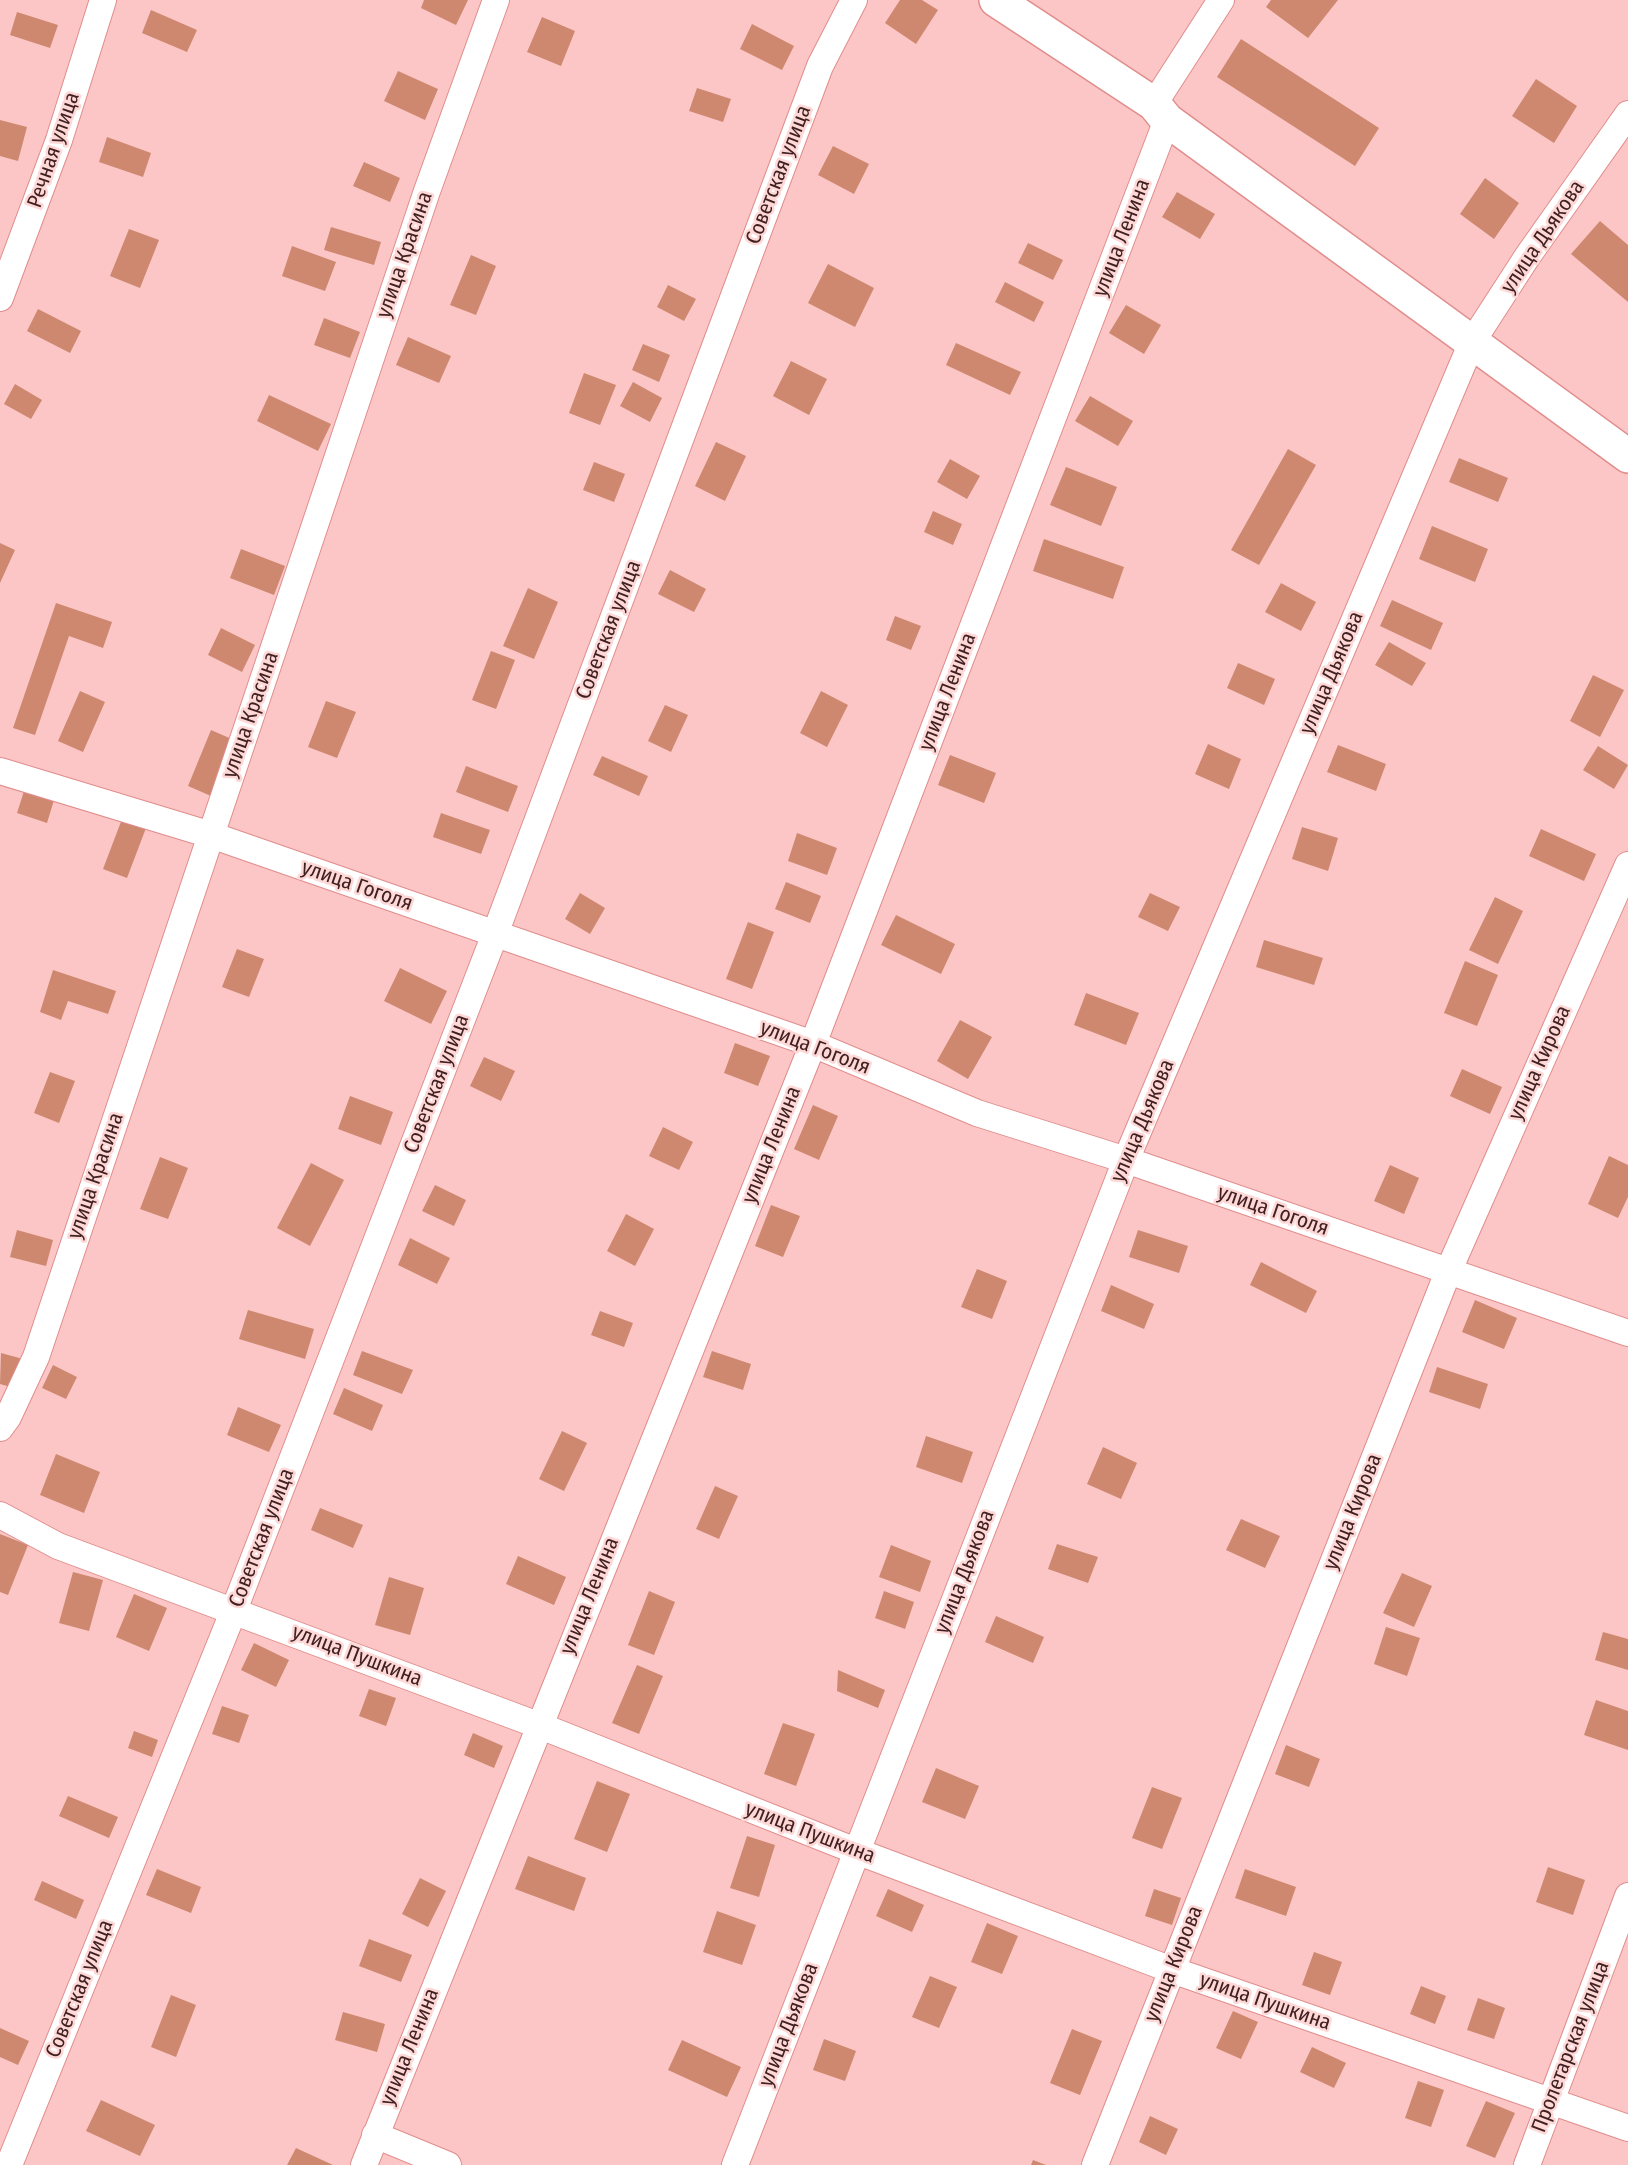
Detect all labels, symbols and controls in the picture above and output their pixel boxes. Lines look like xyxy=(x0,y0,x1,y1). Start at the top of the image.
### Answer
street label: Речная улица xyxy=(22,89,86,211)
street label: Советская улица xyxy=(741,102,817,248)
street label: улица Ленина xyxy=(1088,176,1156,300)
street label: улица Дьякова xyxy=(1496,176,1590,298)
street label: улица Красина xyxy=(372,189,438,321)
street label: Советская улица xyxy=(571,557,647,703)
street label: улица Дьякова xyxy=(1295,608,1369,738)
street label: улица Ленина xyxy=(914,630,982,754)
street label: улица Красина xyxy=(218,649,284,781)
street label: улица Гоголя xyxy=(298,855,416,917)
street label: улица Кирова xyxy=(1503,1002,1577,1124)
street label: Советская улица xyxy=(399,1011,475,1157)
street label: улица Гоголя xyxy=(756,1015,874,1081)
street label: улица Дьякова xyxy=(1106,1056,1180,1186)
street label: улица Ленина xyxy=(737,1083,807,1207)
street label: улица Красина xyxy=(63,1110,129,1242)
street label: улица Гоголя xyxy=(1214,1180,1332,1242)
street label: улица Кирова xyxy=(1318,1450,1388,1574)
street label: Советская улица xyxy=(224,1465,300,1611)
street label: улица Дьякова xyxy=(930,1506,1000,1638)
street label: улица Ленина xyxy=(555,1534,625,1658)
street label: улица Пушкина xyxy=(288,1620,426,1692)
street label: улица Пушкина xyxy=(741,1797,879,1869)
street label: улица Кирова xyxy=(1139,1902,1209,2026)
street label: Советская улица xyxy=(41,1916,119,2062)
street label: Пролетарская улица xyxy=(1527,1958,1615,2136)
street label: улица Дьякова xyxy=(754,1959,824,2091)
street label: улица Пушкина xyxy=(1196,1968,1334,2036)
street label: улица Ленина xyxy=(375,1985,445,2109)

